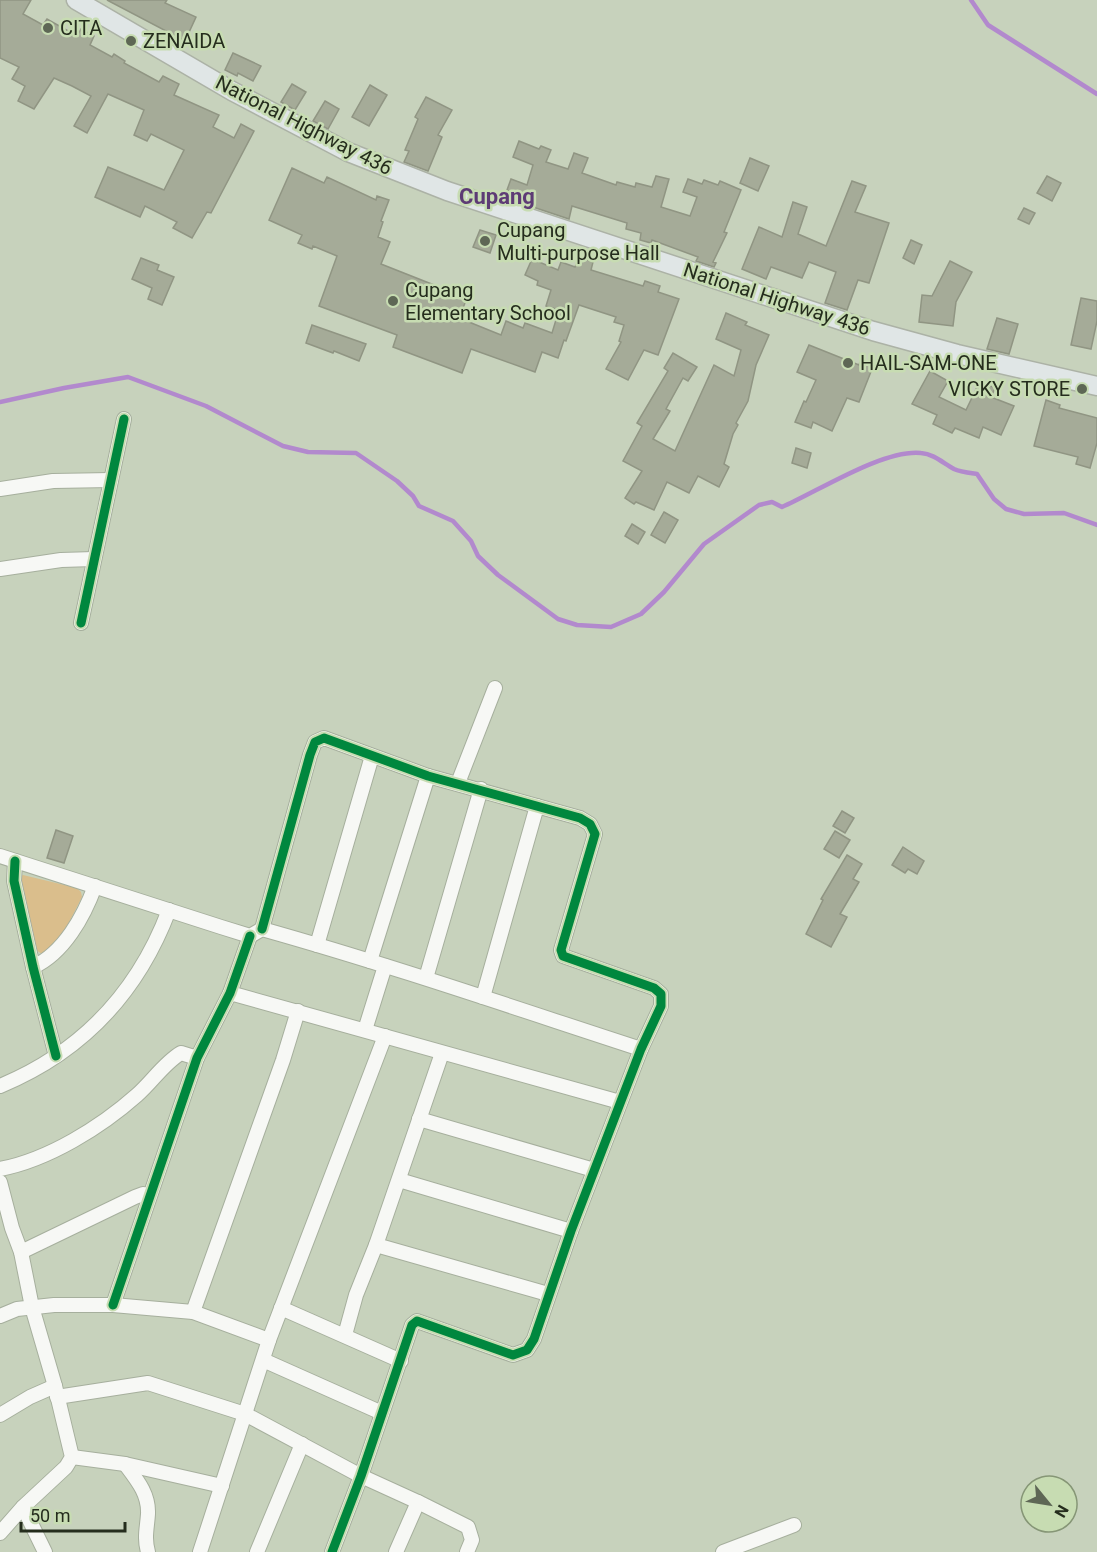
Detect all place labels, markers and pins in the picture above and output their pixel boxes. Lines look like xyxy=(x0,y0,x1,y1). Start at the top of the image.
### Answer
place label: CITA xyxy=(60,16,102,40)
marker: CITA xyxy=(41,21,55,35)
place label: ZENAIDA xyxy=(143,29,225,53)
marker: ZENAIDA xyxy=(124,34,138,48)
place label: Cupang Multi-purpose Hall xyxy=(497,218,660,265)
marker: Cupang Multi-purpose Hall xyxy=(478,234,492,248)
place label: Cupang Elementary School xyxy=(405,278,571,325)
marker: Cupang Elementary School xyxy=(386,294,400,308)
place label: HAIL-SAM-ONE xyxy=(860,351,997,375)
marker: HAIL-SAM-ONE xyxy=(841,356,855,370)
place label: VICKY STORE xyxy=(948,377,1070,401)
marker: VICKY STORE xyxy=(1075,382,1089,396)

